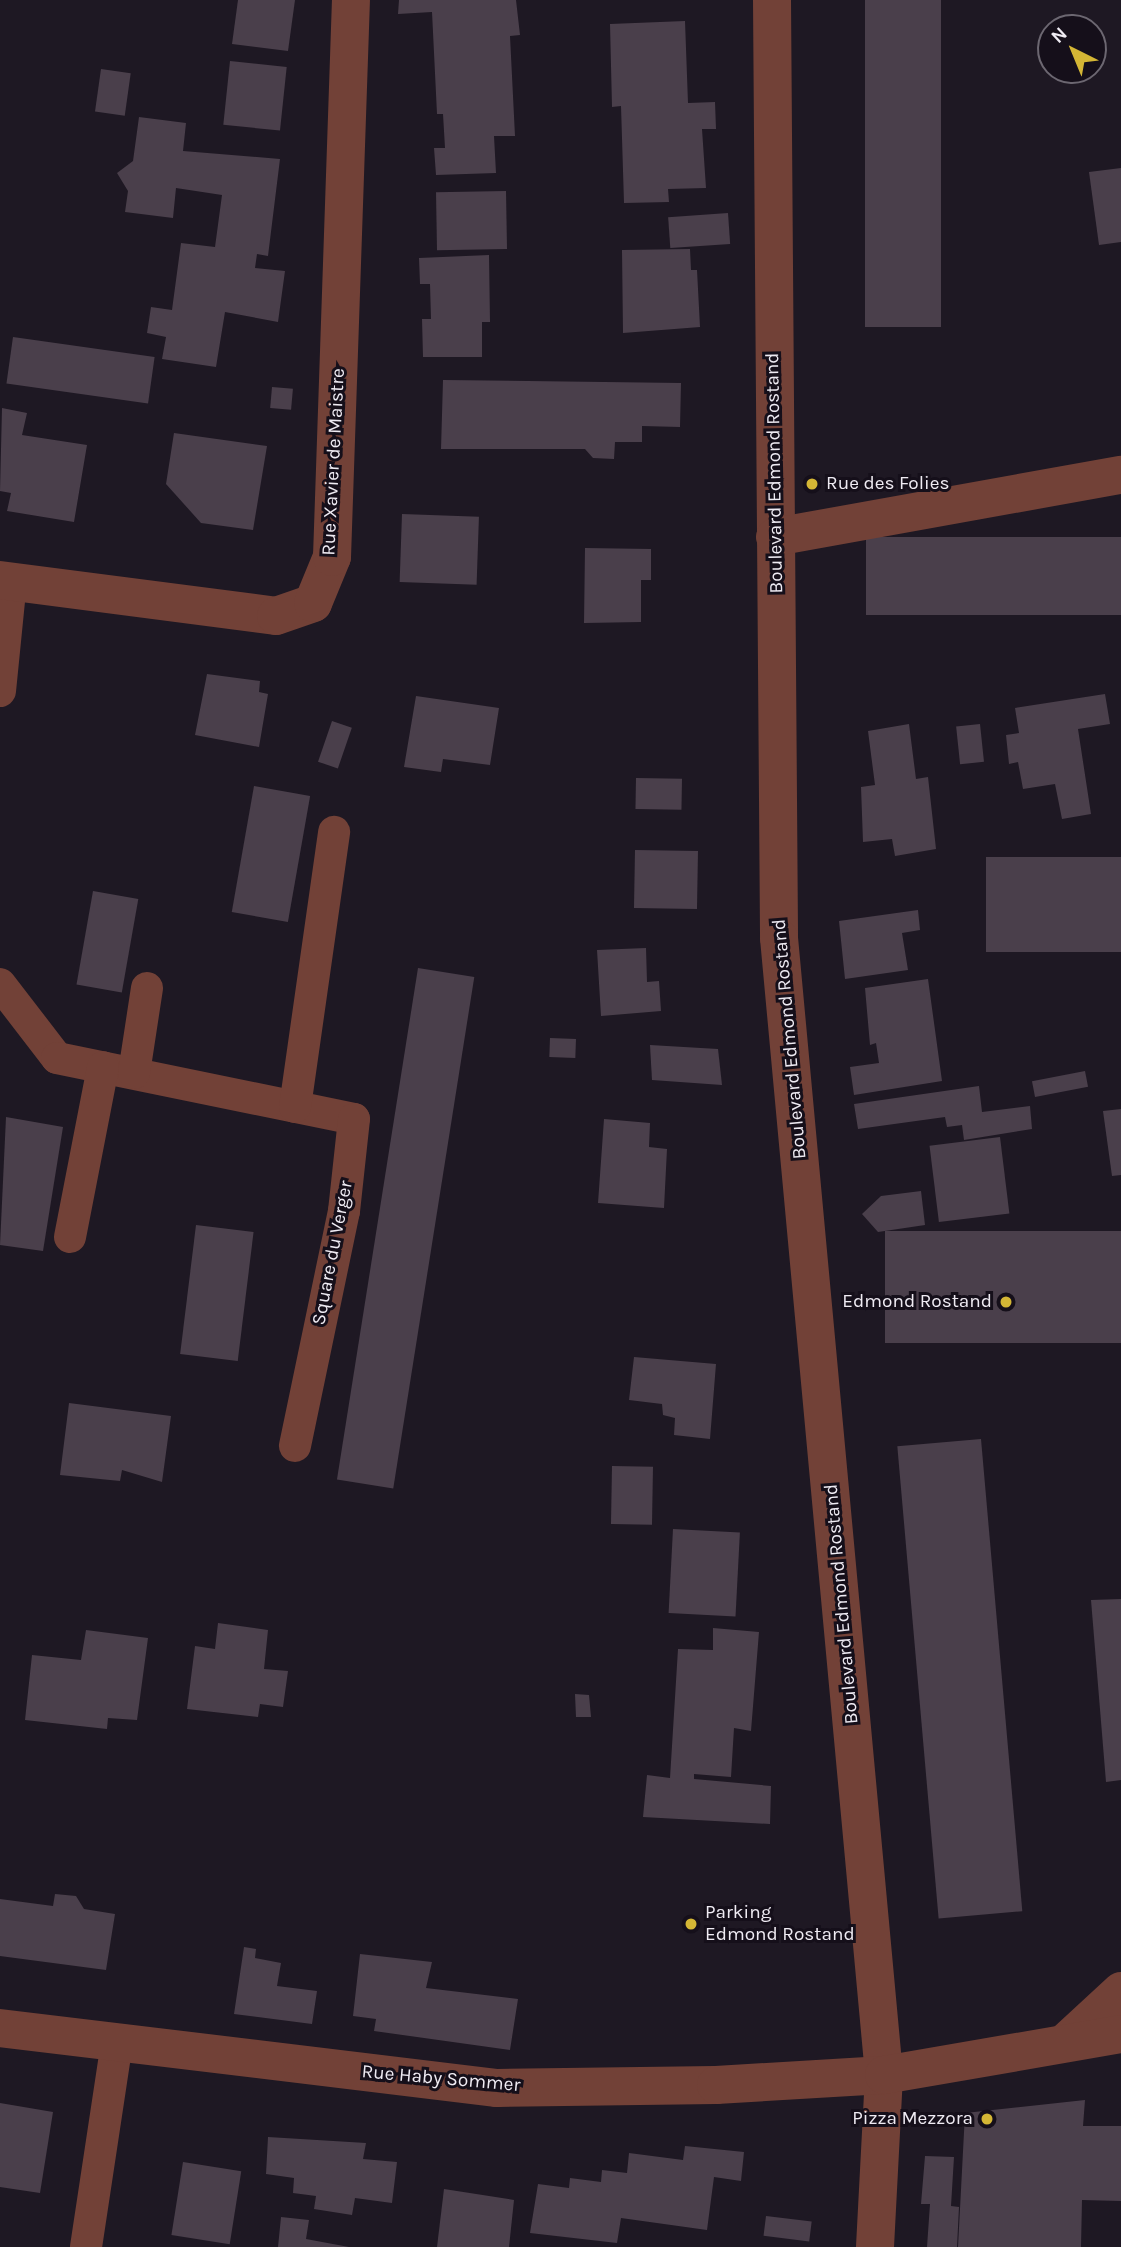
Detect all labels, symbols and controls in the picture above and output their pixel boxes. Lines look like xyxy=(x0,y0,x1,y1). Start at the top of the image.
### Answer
north arrow xyxy=(1037,14,1107,84)
text: N xyxy=(1047,22,1072,48)
street label: Boulevard Edmond Rostand xyxy=(761,352,789,594)
street label: Rue Xavier de Maistre xyxy=(318,368,350,556)
place label: Rue des Folies xyxy=(826,473,949,495)
marker: Rue des Folies xyxy=(804,476,820,492)
street label: Boulevard Edmond Rostand xyxy=(768,918,812,1160)
street label: Square du Verger xyxy=(308,1179,358,1327)
place label: Edmond Rostand xyxy=(842,1291,992,1313)
marker: Edmond Rostand xyxy=(998,1294,1014,1310)
street label: Boulevard Edmond Rostand xyxy=(820,1483,864,1725)
place label: Parking Edmond Rostand xyxy=(705,1902,855,1946)
marker: Parking Edmond Rostand xyxy=(683,1916,699,1932)
street label: Rue Haby Sommer xyxy=(361,2061,521,2097)
place label: Pizza Mezzora xyxy=(852,2108,973,2130)
marker: Pizza Mezzora xyxy=(979,2111,995,2127)

